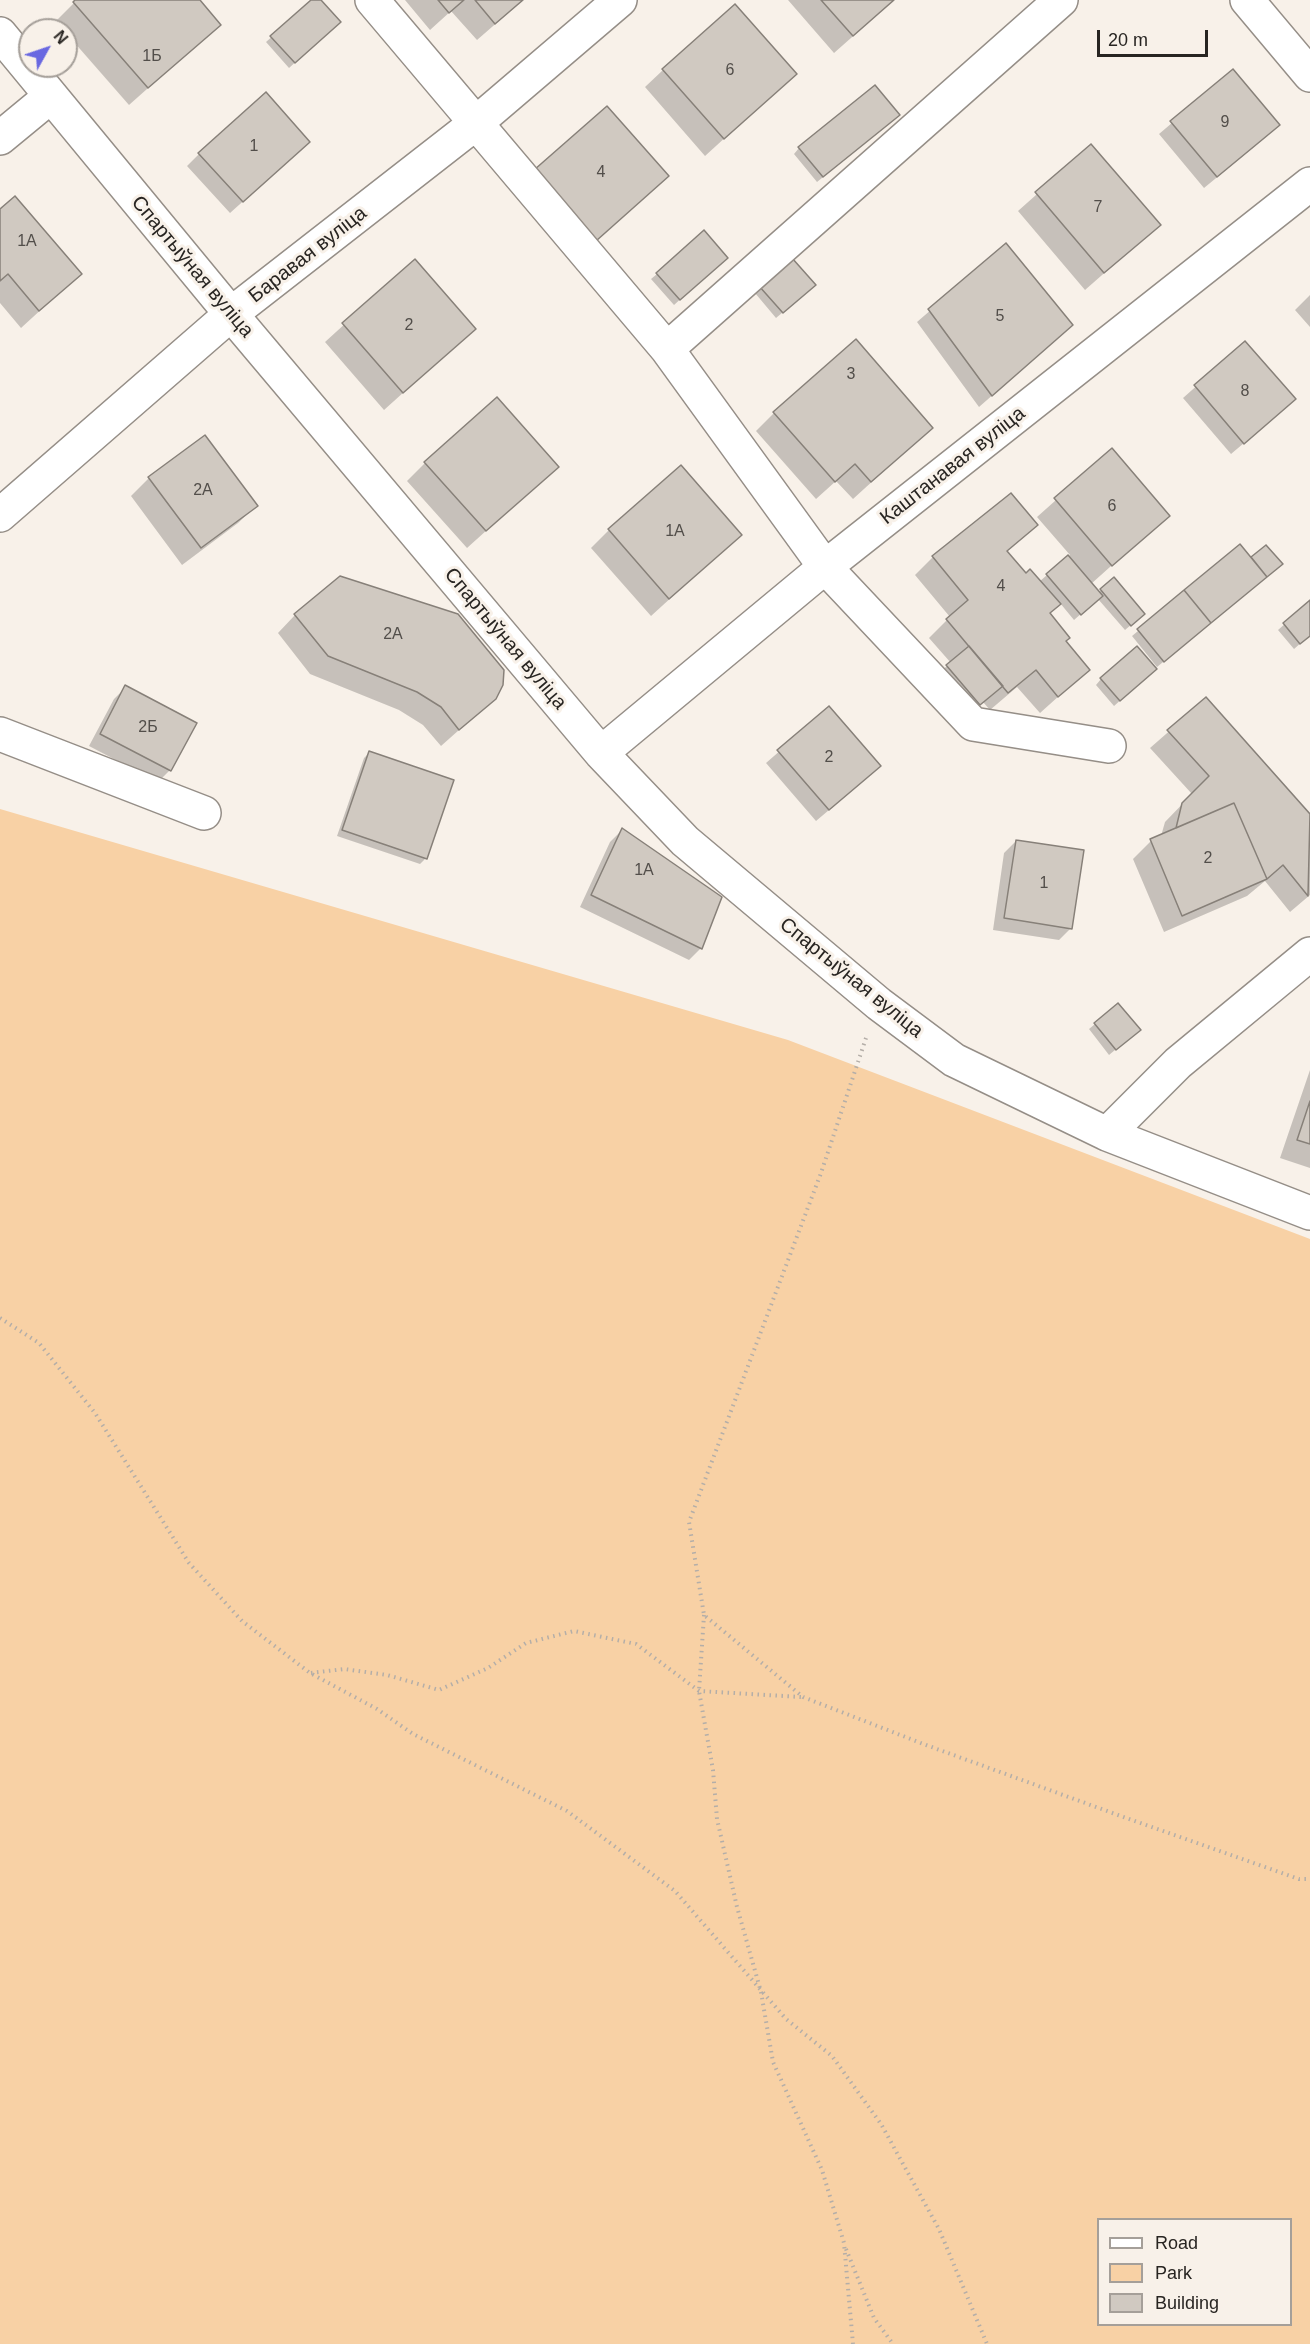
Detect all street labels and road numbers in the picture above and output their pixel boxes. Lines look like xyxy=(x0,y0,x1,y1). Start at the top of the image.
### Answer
street label: Спартыўная вуліца xyxy=(126,191,258,343)
street label: Баравая вуліца xyxy=(244,202,372,308)
street label: Каштанавая вуліца xyxy=(876,402,1030,530)
street label: Спартыўная вуліца xyxy=(439,563,571,715)
street label: Спартыўная вуліца xyxy=(774,913,928,1043)

